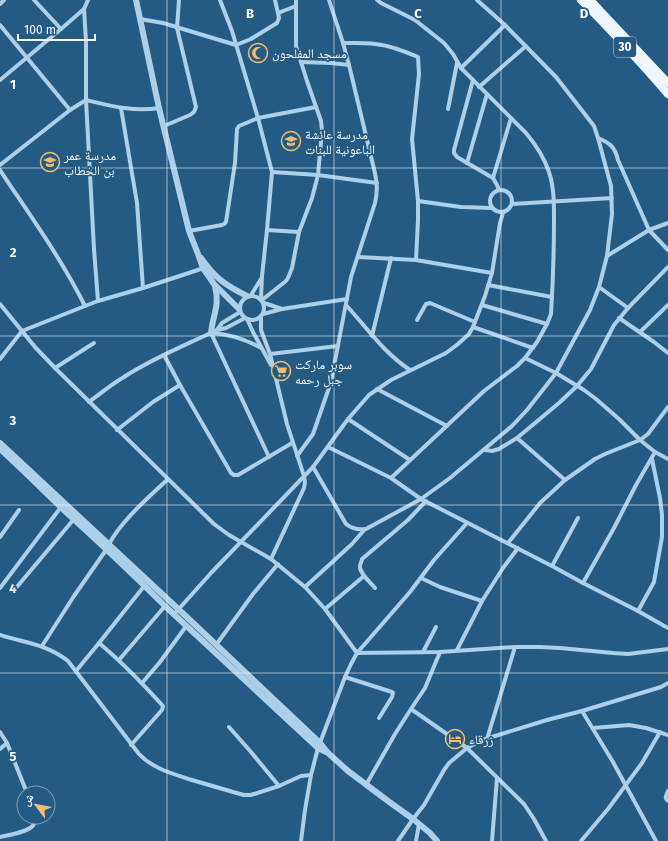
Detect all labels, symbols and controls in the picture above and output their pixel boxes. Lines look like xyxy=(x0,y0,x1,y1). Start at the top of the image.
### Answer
text: B xyxy=(246,6,254,21)
text: C xyxy=(414,6,422,21)
text: D xyxy=(580,6,589,21)
scale bar xyxy=(18,16,95,42)
text: 100 m xyxy=(24,23,56,37)
road number: 30 xyxy=(614,37,636,57)
mosque icon: مسجد المفلحون xyxy=(247,42,269,64)
place label: مسجد المفلحون xyxy=(272,46,347,62)
text: 1 xyxy=(10,77,16,92)
place label: مدرسة عائشة الباعونية للبنات xyxy=(305,127,375,158)
school or university icon: مدرسة عائشة الباعونية للبنات xyxy=(280,130,302,152)
place label: مدرسة عمر بن الخطاب xyxy=(63,148,116,179)
school or university icon: مدرسة عمر بن الخطاب xyxy=(39,151,61,173)
text: 2 xyxy=(10,245,17,260)
place label: سوبر ماركت جبل رحمه xyxy=(295,357,352,388)
supermarket icon: سوبر ماركت جبل رحمه xyxy=(270,360,292,382)
text: 3 xyxy=(9,413,17,428)
text: 4 xyxy=(9,581,17,596)
hotel icon: زرقاء xyxy=(444,728,466,750)
place label: زرقاء xyxy=(469,732,493,748)
text: 5 xyxy=(10,749,17,764)
north arrow xyxy=(16,785,56,825)
text: ش xyxy=(19,791,38,809)

